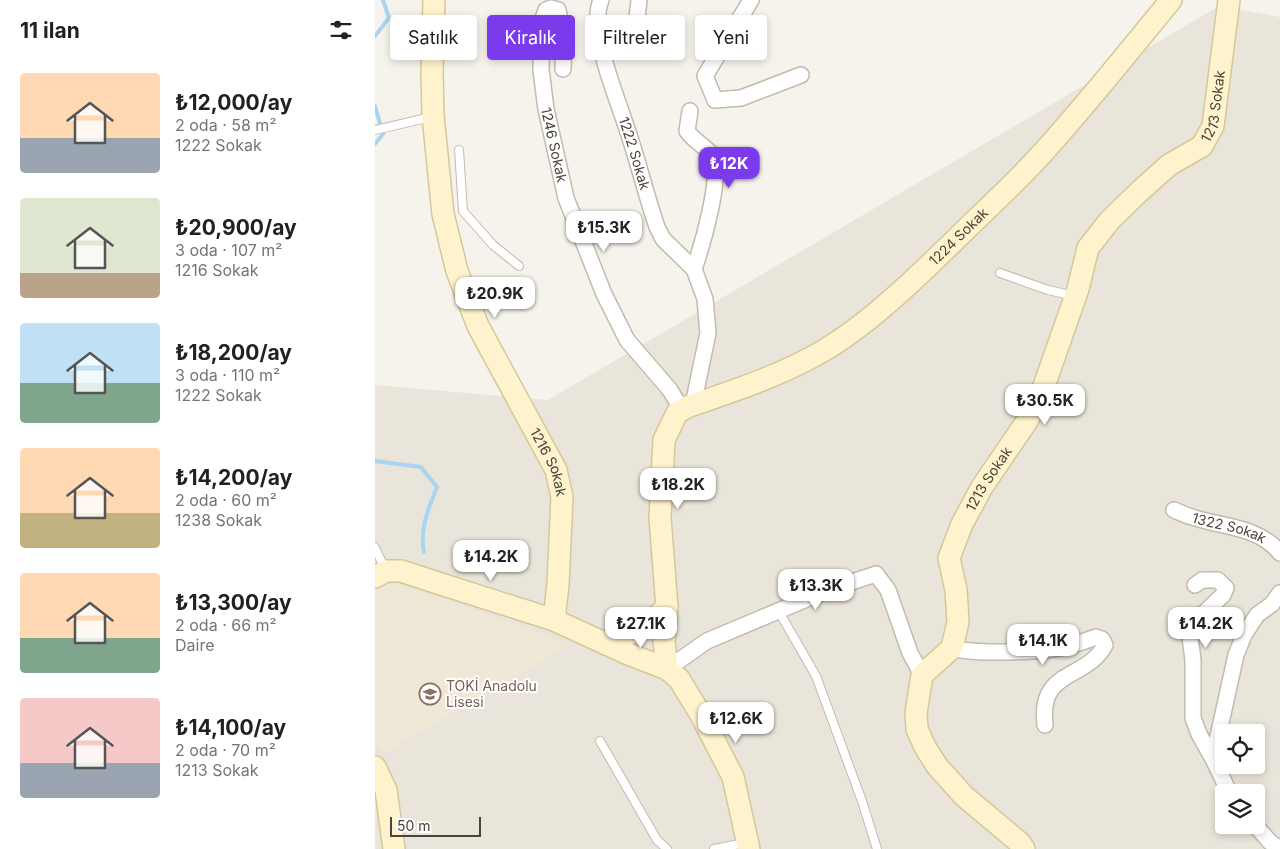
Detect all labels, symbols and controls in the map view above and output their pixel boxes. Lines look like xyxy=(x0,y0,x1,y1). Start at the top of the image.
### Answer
chip: Satılık xyxy=(390,15,477,60)
chip: Kiralık xyxy=(487,15,575,60)
chip: Filtreler xyxy=(585,15,685,60)
chip: Yeni xyxy=(695,15,767,60)
icon: filters xyxy=(327,16,355,44)
text: 11 ilan xyxy=(20,18,80,43)
street label: 1213 Sokak xyxy=(1197,69,1228,145)
text: ₺12,000/ay xyxy=(175,90,292,115)
icon: home xyxy=(60,93,120,153)
street label: 1246 Sokak xyxy=(538,106,571,184)
street label: 1222 Sokak xyxy=(616,114,654,192)
text: 2 oda · 58 m² xyxy=(175,115,276,135)
text: 1222 Sokak xyxy=(175,135,262,155)
pin: ₺12K xyxy=(699,146,759,189)
text: ₺12K xyxy=(710,153,748,173)
street label: 1224 Sokak xyxy=(925,203,991,269)
pin: ₺15.3K xyxy=(563,210,645,253)
text: ₺20,900/ay xyxy=(175,215,297,240)
text: ₺15.3K xyxy=(577,217,631,237)
icon: home xyxy=(60,218,120,278)
text: 3 oda · 107 m² xyxy=(175,240,282,260)
text: 1216 Sokak xyxy=(175,260,259,280)
pin: ₺20.9K xyxy=(454,276,536,319)
text: ₺20.9K xyxy=(466,283,524,303)
text: ₺18,200/ay xyxy=(175,340,292,365)
icon: home xyxy=(60,343,120,403)
text: 3 oda · 110 m² xyxy=(175,365,280,385)
pin: ₺30.5K xyxy=(1004,384,1086,426)
text: 1222 Sokak xyxy=(175,385,262,405)
text: ₺30.5K xyxy=(1016,390,1074,410)
street label: 1216 Sokak xyxy=(527,425,571,498)
street label: 1213 Sokak xyxy=(962,443,1015,514)
text: ₺14,200/ay xyxy=(175,465,292,490)
icon: home xyxy=(60,468,120,528)
pin: ₺18.2K xyxy=(637,468,719,510)
text: ₺18.2K xyxy=(651,474,705,494)
text: 2 oda · 60 m² xyxy=(175,490,277,510)
street label: 1322 Sokak xyxy=(1190,509,1270,547)
text: 1238 Sokak xyxy=(175,510,262,530)
pin: ₺14.2K xyxy=(450,540,532,582)
text: ₺14.2K xyxy=(464,546,518,566)
pin: ₺13.3K xyxy=(775,568,857,611)
text: ₺13.3K xyxy=(789,575,843,595)
text: ₺13,300/ay xyxy=(175,590,292,615)
icon: home xyxy=(60,593,120,653)
pin: ₺27.1K xyxy=(600,606,682,649)
pin: ₺14.2K xyxy=(1165,606,1247,649)
text: ₺27.1K xyxy=(616,613,666,633)
text: ₺14.2K xyxy=(1179,613,1233,633)
text: 2 oda · 66 m² xyxy=(175,615,277,635)
pin: ₺14.1K xyxy=(1002,624,1084,666)
text: ₺14.1K xyxy=(1018,630,1068,650)
text: Daire xyxy=(175,635,215,655)
place label: TOKİ Anadolu Lisesi xyxy=(446,677,537,710)
school or university icon: TOKİ Anadolu Lisesi xyxy=(418,682,442,706)
pin: ₺12.6K xyxy=(695,702,777,744)
text: ₺12.6K xyxy=(709,708,763,728)
text: ₺14,100/ay xyxy=(175,715,286,740)
icon: home xyxy=(60,718,120,778)
map controls xyxy=(1215,724,1265,834)
button: locate xyxy=(1215,724,1265,774)
text: 2 oda · 70 m² xyxy=(175,740,276,760)
text: 1213 Sokak xyxy=(175,760,259,780)
button: layers xyxy=(1215,784,1265,834)
scale bar xyxy=(390,814,481,837)
text: 50 m xyxy=(397,817,431,834)

